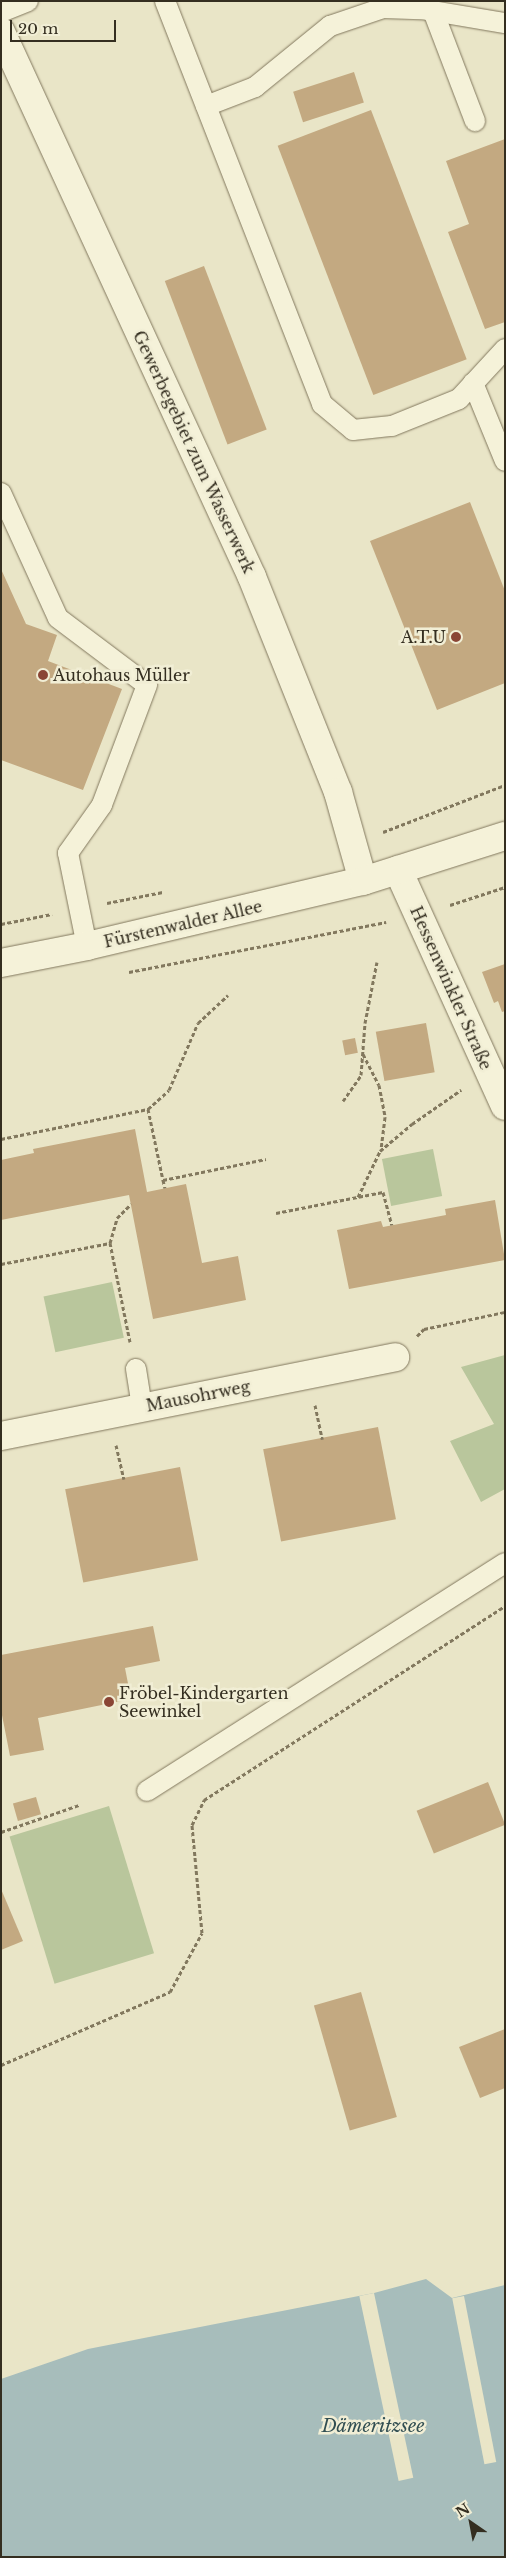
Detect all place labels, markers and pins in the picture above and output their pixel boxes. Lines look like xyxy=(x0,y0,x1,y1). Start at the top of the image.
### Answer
place label: A.T.U xyxy=(401,627,446,647)
marker: A.T.U xyxy=(450,631,462,643)
place label: Autohaus Müller xyxy=(53,665,190,685)
marker: Autohaus Müller xyxy=(37,669,49,681)
place label: Fröbel-Kindergarten Seewinkel xyxy=(119,1683,288,1721)
marker: Fröbel-Kindergarten Seewinkel xyxy=(103,1696,115,1708)

